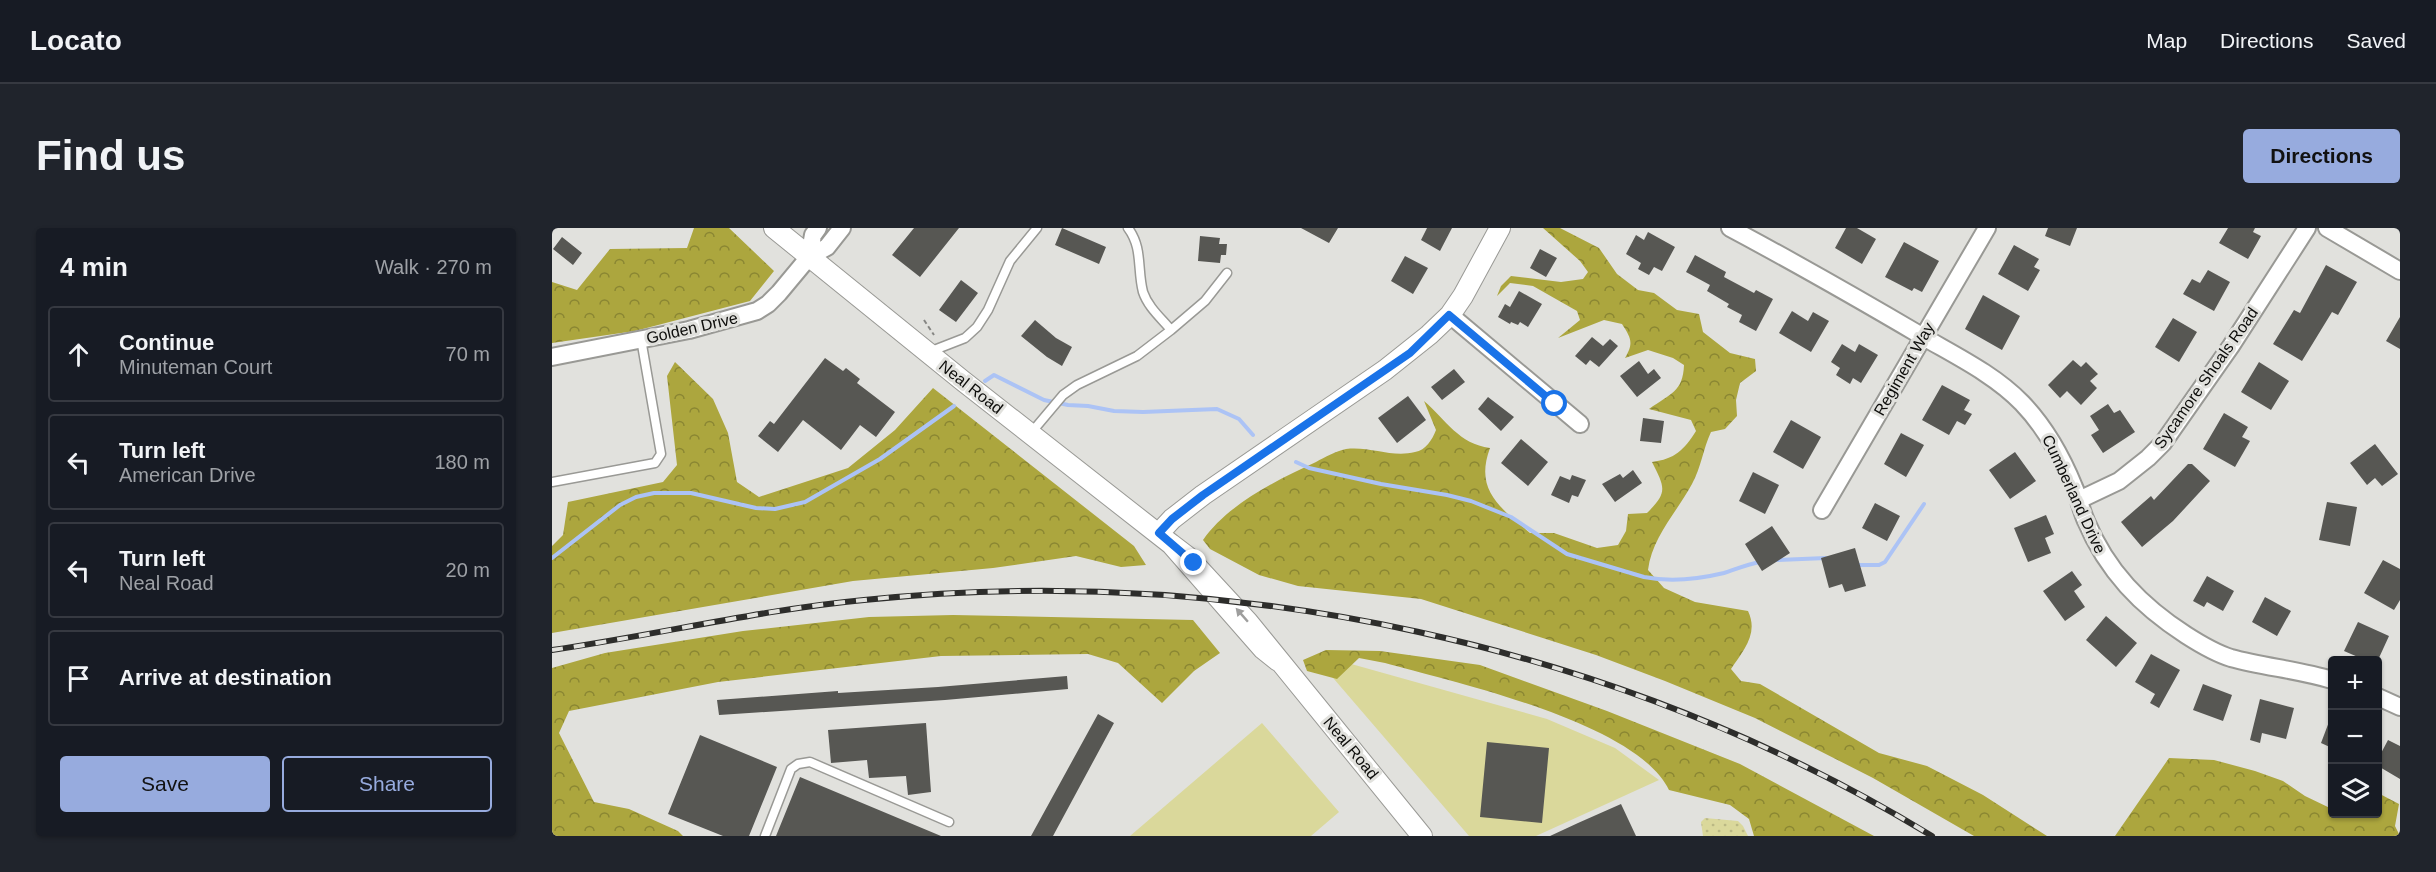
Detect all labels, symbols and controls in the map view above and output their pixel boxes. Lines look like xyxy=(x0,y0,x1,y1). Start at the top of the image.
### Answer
text: Locato xyxy=(30,25,122,56)
text: Map xyxy=(2146,29,2187,52)
text: Directions xyxy=(2220,29,2313,52)
text: Saved xyxy=(2346,29,2406,52)
button: Directions xyxy=(2243,129,2400,183)
text: Find us xyxy=(36,132,185,179)
text: 4 min xyxy=(60,252,128,282)
text: Walk · 270 m xyxy=(375,256,492,278)
street label: Sycamore Shoals Road xyxy=(2151,304,2261,452)
street label: Golden Drive xyxy=(645,309,740,347)
street label: Regiment Way xyxy=(1871,320,1937,418)
text: Continue xyxy=(119,330,214,355)
icon: ahead xyxy=(62,338,95,371)
text: 70 m xyxy=(446,343,490,365)
text: Minuteman Court xyxy=(119,356,272,378)
street label: Neal Road xyxy=(936,357,1006,417)
route start xyxy=(1541,390,1567,416)
street label: Cumberland Drive xyxy=(2039,432,2109,556)
text: Turn left xyxy=(119,438,205,463)
icon: left xyxy=(62,446,95,479)
text: 180 m xyxy=(434,451,490,473)
text: American Drive xyxy=(119,464,256,486)
text: Turn left xyxy=(119,546,205,571)
route end xyxy=(1180,549,1206,575)
icon: left xyxy=(62,554,95,587)
text: 20 m xyxy=(446,559,490,581)
text: Neal Road xyxy=(119,572,214,594)
one-way arrow xyxy=(1235,607,1248,623)
map controls xyxy=(2328,656,2382,818)
button: + xyxy=(2328,656,2382,710)
icon: arrive xyxy=(62,662,95,695)
text: Arrive at destination xyxy=(119,665,332,690)
button: − xyxy=(2328,710,2382,764)
street label: Neal Road xyxy=(1320,714,1382,782)
button: Save xyxy=(60,756,270,812)
button: Share xyxy=(282,756,492,812)
button: layers xyxy=(2328,764,2382,818)

